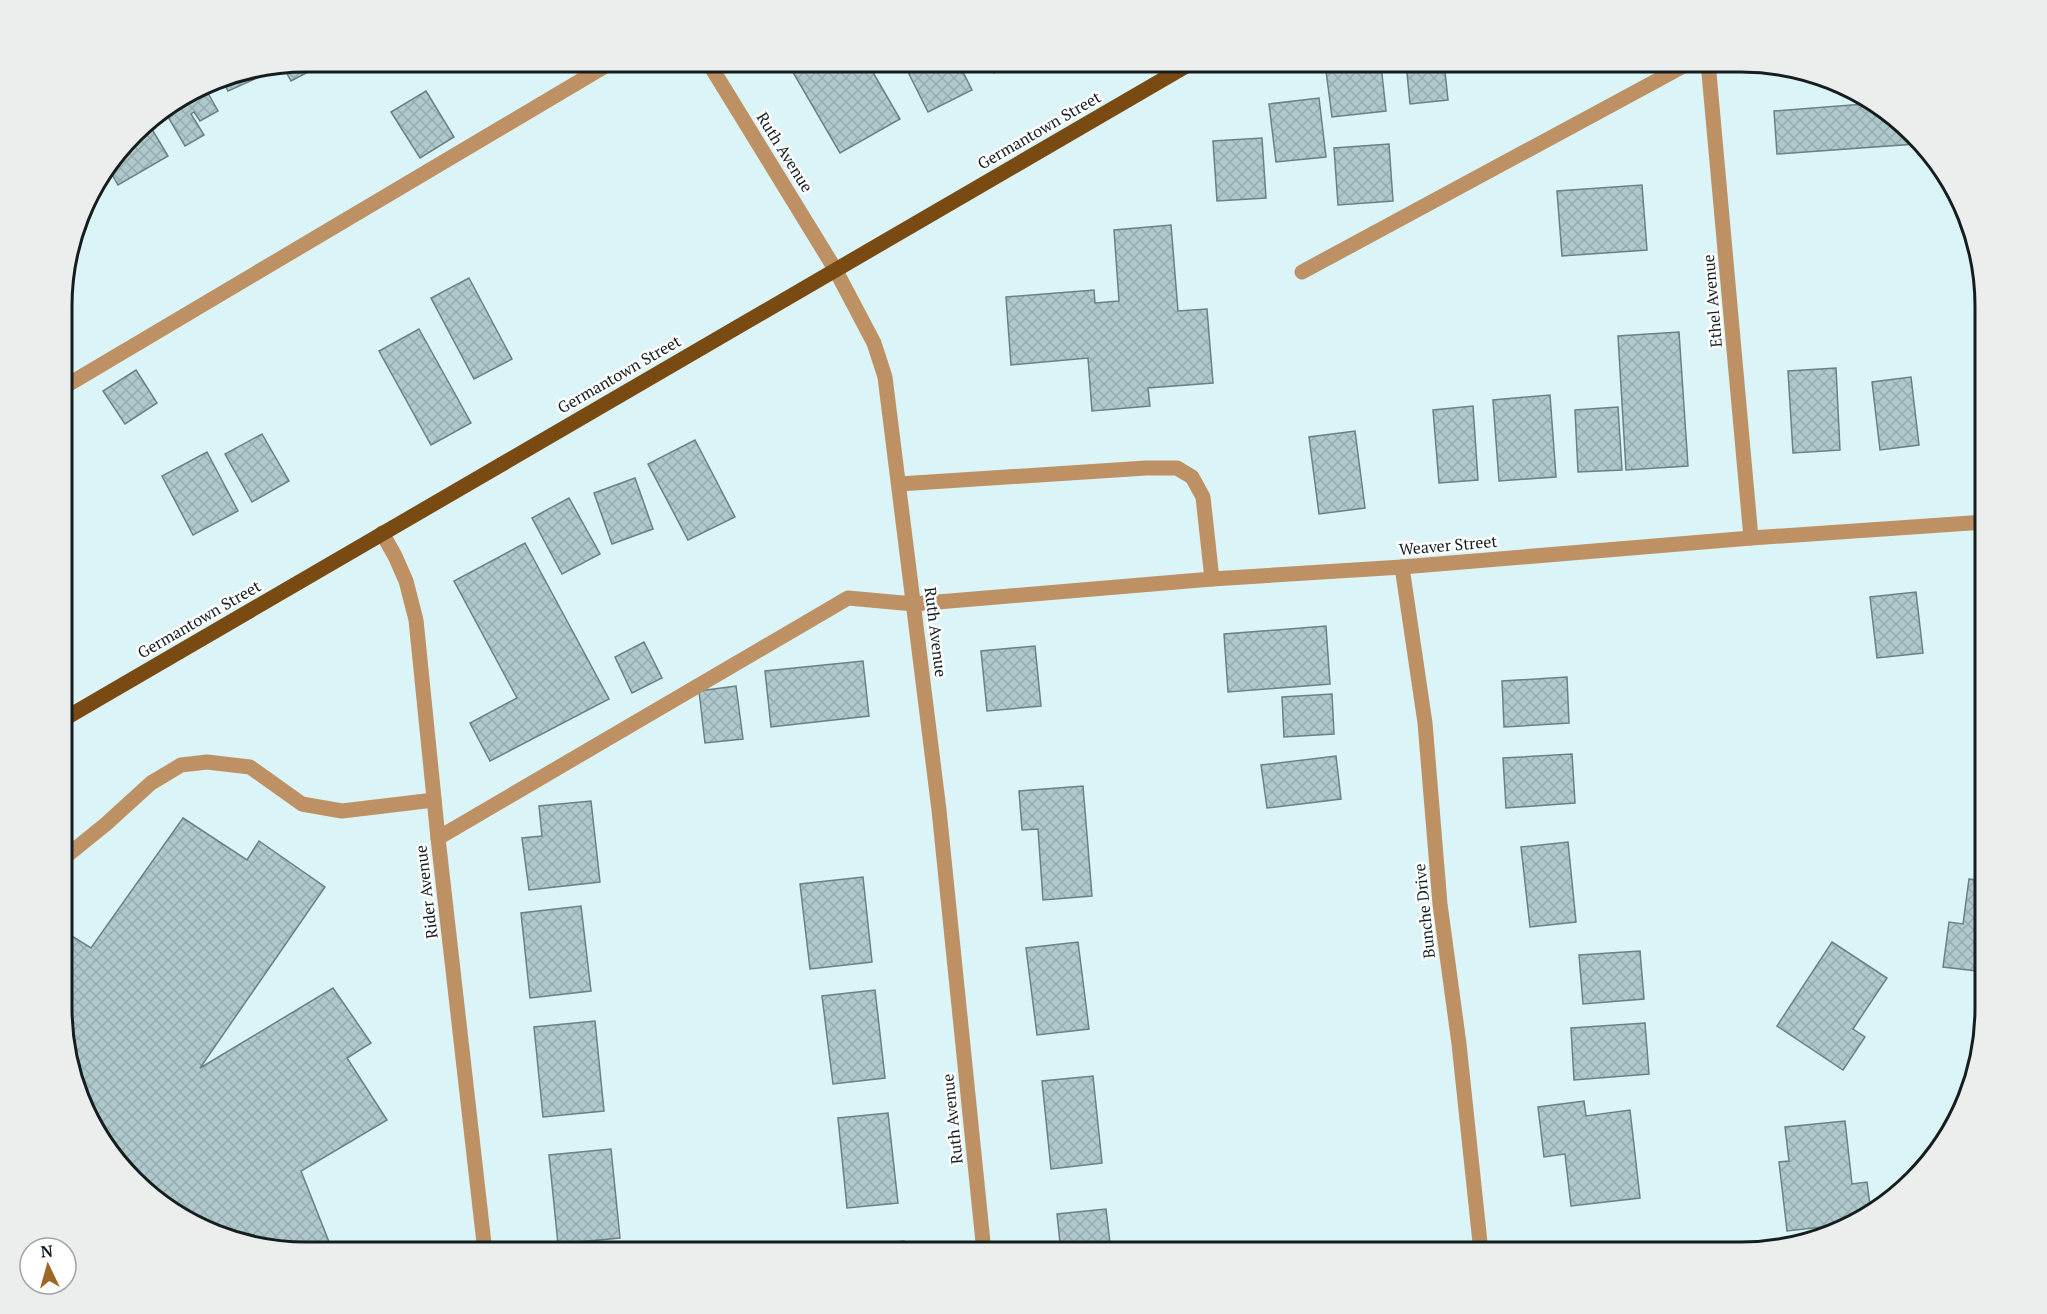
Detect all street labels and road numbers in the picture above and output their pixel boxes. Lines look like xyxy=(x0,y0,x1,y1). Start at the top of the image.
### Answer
street label: Germantown Street xyxy=(973,86,1105,174)
street label: Ruth Avenue xyxy=(752,108,818,196)
street label: Ethel Avenue xyxy=(1697,253,1727,349)
street label: Germantown Street xyxy=(553,330,685,418)
street label: Weaver Street xyxy=(1398,530,1498,560)
street label: Germantown Street xyxy=(133,575,265,663)
street label: Ruth Avenue xyxy=(920,586,952,678)
street label: Rider Avenue xyxy=(409,844,443,940)
street label: Bunche Drive xyxy=(1408,862,1440,960)
street label: Ruth Avenue xyxy=(936,1073,968,1165)

